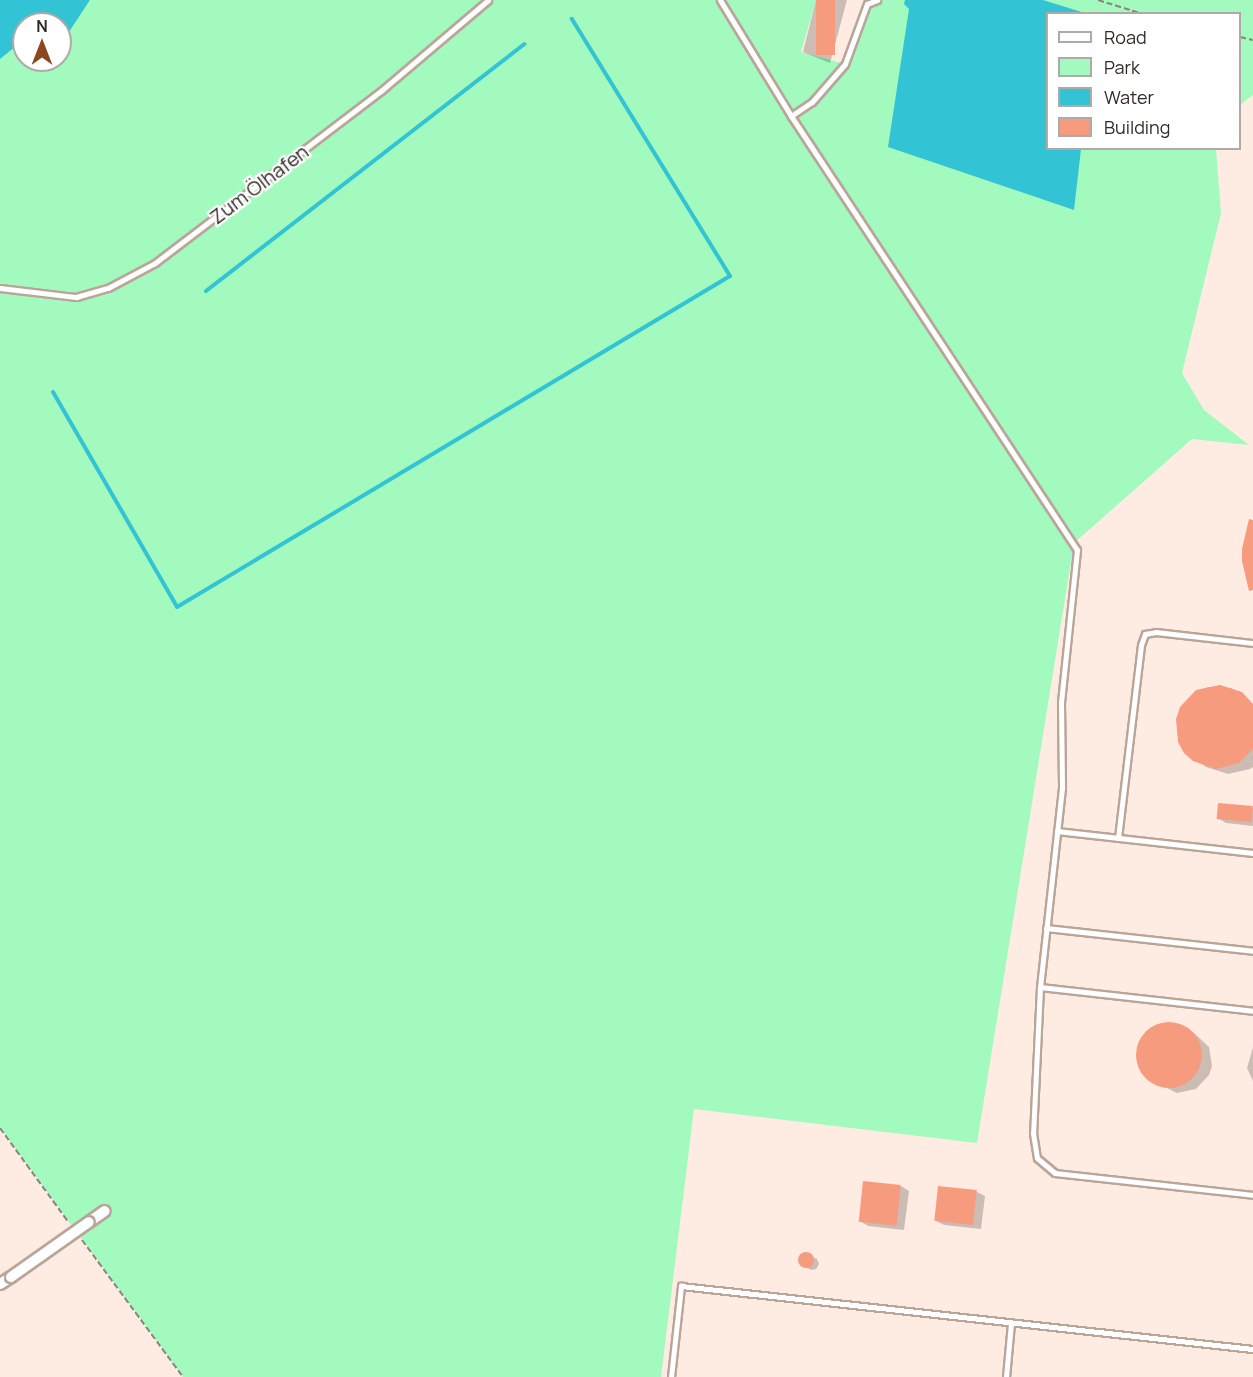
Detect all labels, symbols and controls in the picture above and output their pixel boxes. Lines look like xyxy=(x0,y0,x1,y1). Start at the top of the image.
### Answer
north arrow xyxy=(12,12,72,72)
legend xyxy=(1046,12,1241,150)
text: N xyxy=(36,15,48,37)
text: Road xyxy=(1104,25,1147,49)
text: Park xyxy=(1104,55,1140,79)
text: Water xyxy=(1104,85,1154,109)
text: Building xyxy=(1104,115,1170,139)
street label: Zum Ölhafen xyxy=(205,139,313,229)

